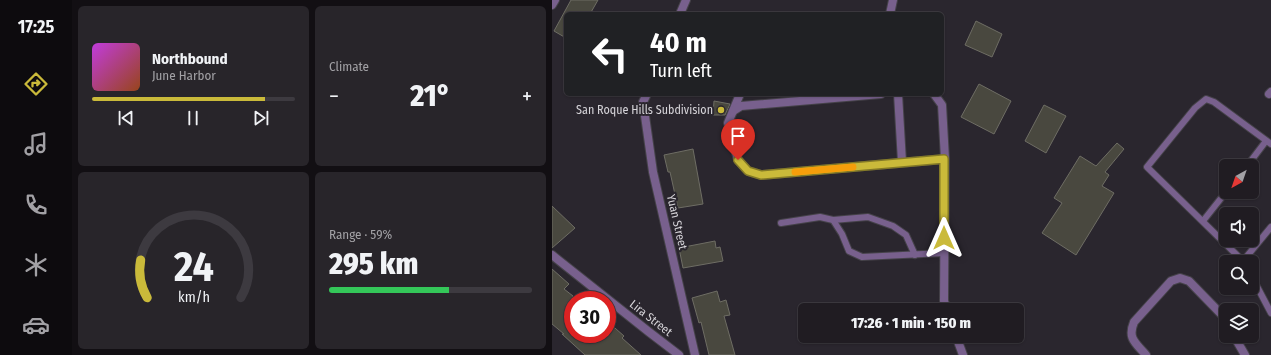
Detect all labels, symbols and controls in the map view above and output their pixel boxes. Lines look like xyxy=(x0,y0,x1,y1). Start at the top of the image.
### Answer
text: 17:25 xyxy=(18,16,54,38)
text: 40 m xyxy=(650,26,707,59)
icon: left xyxy=(584,28,636,80)
text: Northbound xyxy=(152,50,228,68)
text: Climate xyxy=(329,59,369,74)
text: Turn left xyxy=(650,60,712,82)
text: June Harbor xyxy=(152,68,216,83)
icon: directions xyxy=(22,70,50,98)
text: 21° xyxy=(410,78,451,114)
text: − xyxy=(329,83,339,110)
text: + xyxy=(522,83,532,110)
place label: San Roque Hills Subdivision xyxy=(576,103,713,117)
marker: San Roque Hills Subdivision xyxy=(716,105,726,115)
icon: previous xyxy=(115,107,137,129)
icon: pause xyxy=(182,107,204,129)
icon: next xyxy=(250,107,272,129)
pin xyxy=(721,119,755,160)
icon: arrive xyxy=(727,125,749,147)
icon: music xyxy=(22,130,50,158)
north arrow xyxy=(1219,159,1259,199)
map controls xyxy=(1219,159,1259,343)
icon: phone xyxy=(22,191,50,219)
street label: Yuan Street xyxy=(664,193,690,251)
button: sound xyxy=(1219,207,1259,247)
position arrow xyxy=(923,217,965,259)
text: Range · 59% xyxy=(329,227,392,242)
text: 24 xyxy=(173,242,213,292)
text: 295 km xyxy=(329,246,418,282)
icon: climate xyxy=(22,251,50,279)
button: search xyxy=(1219,255,1259,295)
text: km/h xyxy=(178,289,209,306)
speed limit sign: 30 xyxy=(564,291,616,343)
street label: Lira Street xyxy=(627,297,675,339)
button: layers xyxy=(1219,303,1259,343)
icon: car xyxy=(22,311,50,339)
text: 17:26 · 1 min · 150 m xyxy=(851,314,971,332)

